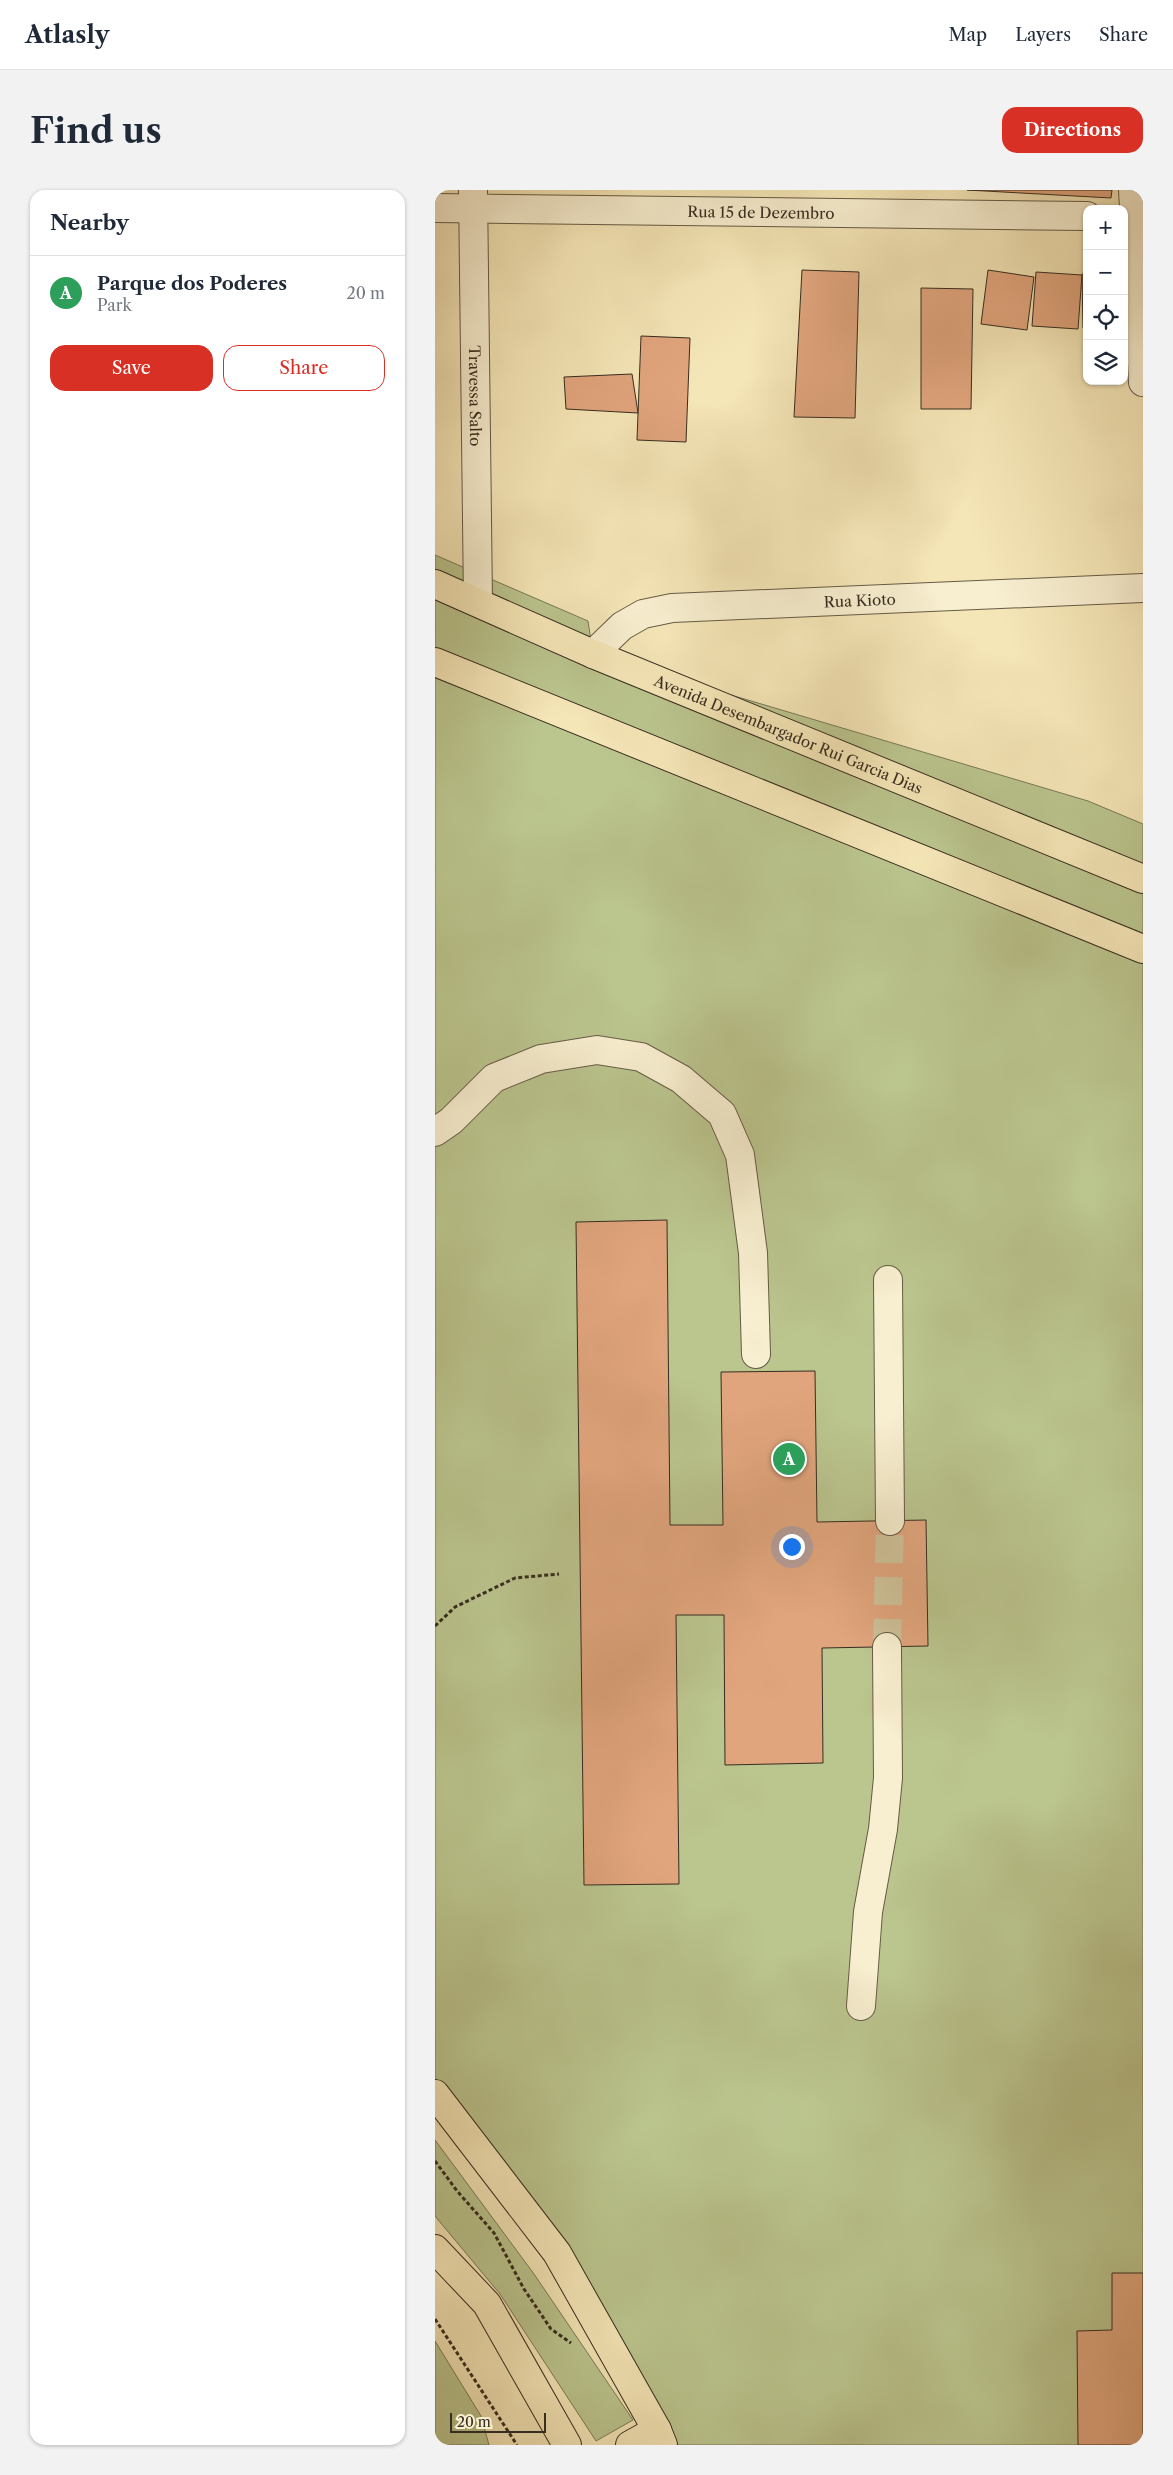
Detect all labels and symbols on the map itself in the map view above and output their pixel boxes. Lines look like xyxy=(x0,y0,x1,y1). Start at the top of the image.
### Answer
street label: Rua 15 de Dezembro xyxy=(687,202,835,222)
street label: Travessa Salto xyxy=(465,345,486,447)
street label: Rua Kioto xyxy=(823,589,896,611)
street label: Avenida Desembargador Rui Garcia Dias xyxy=(650,670,926,797)
pin: A xyxy=(773,1440,805,1478)
your location xyxy=(779,1534,805,1560)
scale bar xyxy=(450,2410,546,2433)

